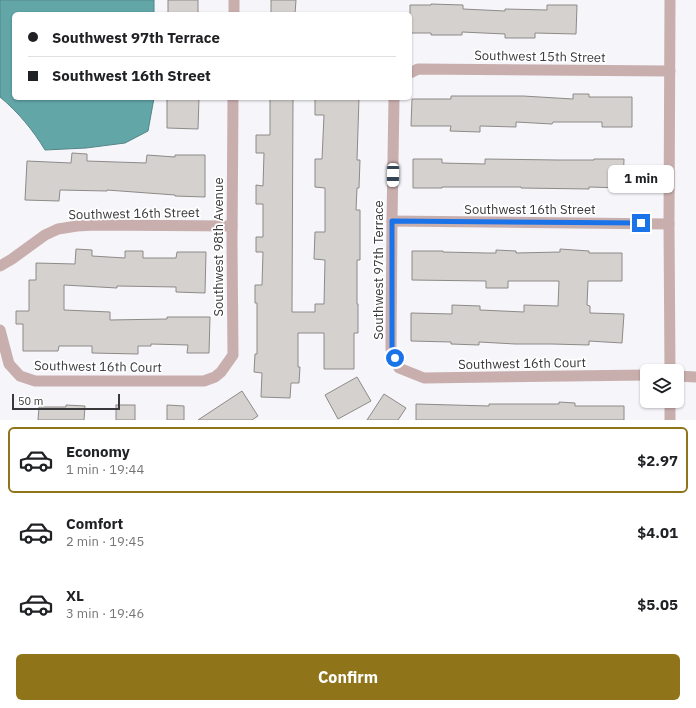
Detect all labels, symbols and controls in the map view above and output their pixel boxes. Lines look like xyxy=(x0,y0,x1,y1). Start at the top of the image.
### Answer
text: Southwest 97th Terrace xyxy=(52,28,220,47)
street label: Southwest 15th Street xyxy=(474,47,606,66)
text: Southwest 16th Street xyxy=(52,66,211,85)
car xyxy=(387,163,399,187)
callout: 1 min xyxy=(608,165,674,193)
text: 1 min xyxy=(624,170,658,187)
street label: Southwest 98th Avenue xyxy=(210,177,227,317)
street label: Southwest 97th Terrace xyxy=(370,200,387,340)
street label: Southwest 16th Street xyxy=(464,201,596,218)
street label: Southwest 16th Street xyxy=(68,204,200,223)
route end xyxy=(632,214,650,232)
route start xyxy=(386,349,404,367)
street label: Southwest 16th Court xyxy=(458,354,586,373)
street label: Southwest 16th Court xyxy=(34,357,162,376)
map controls xyxy=(640,364,684,408)
button: layers xyxy=(640,364,684,408)
scale bar xyxy=(12,392,120,411)
text: 50 m xyxy=(18,394,43,408)
icon: car xyxy=(18,442,54,478)
text: Economy xyxy=(66,442,130,461)
text: $2.97 xyxy=(637,451,678,470)
text: 1 min · 19:44 xyxy=(66,461,144,478)
icon: car xyxy=(18,514,54,550)
text: Comfort xyxy=(66,514,123,533)
text: $4.01 xyxy=(637,523,678,542)
text: 2 min · 19:45 xyxy=(66,533,144,550)
icon: car xyxy=(18,586,54,622)
text: XL xyxy=(66,586,84,605)
text: $5.05 xyxy=(637,595,678,614)
text: 3 min · 19:46 xyxy=(66,605,144,622)
button: Confirm xyxy=(16,654,680,700)

